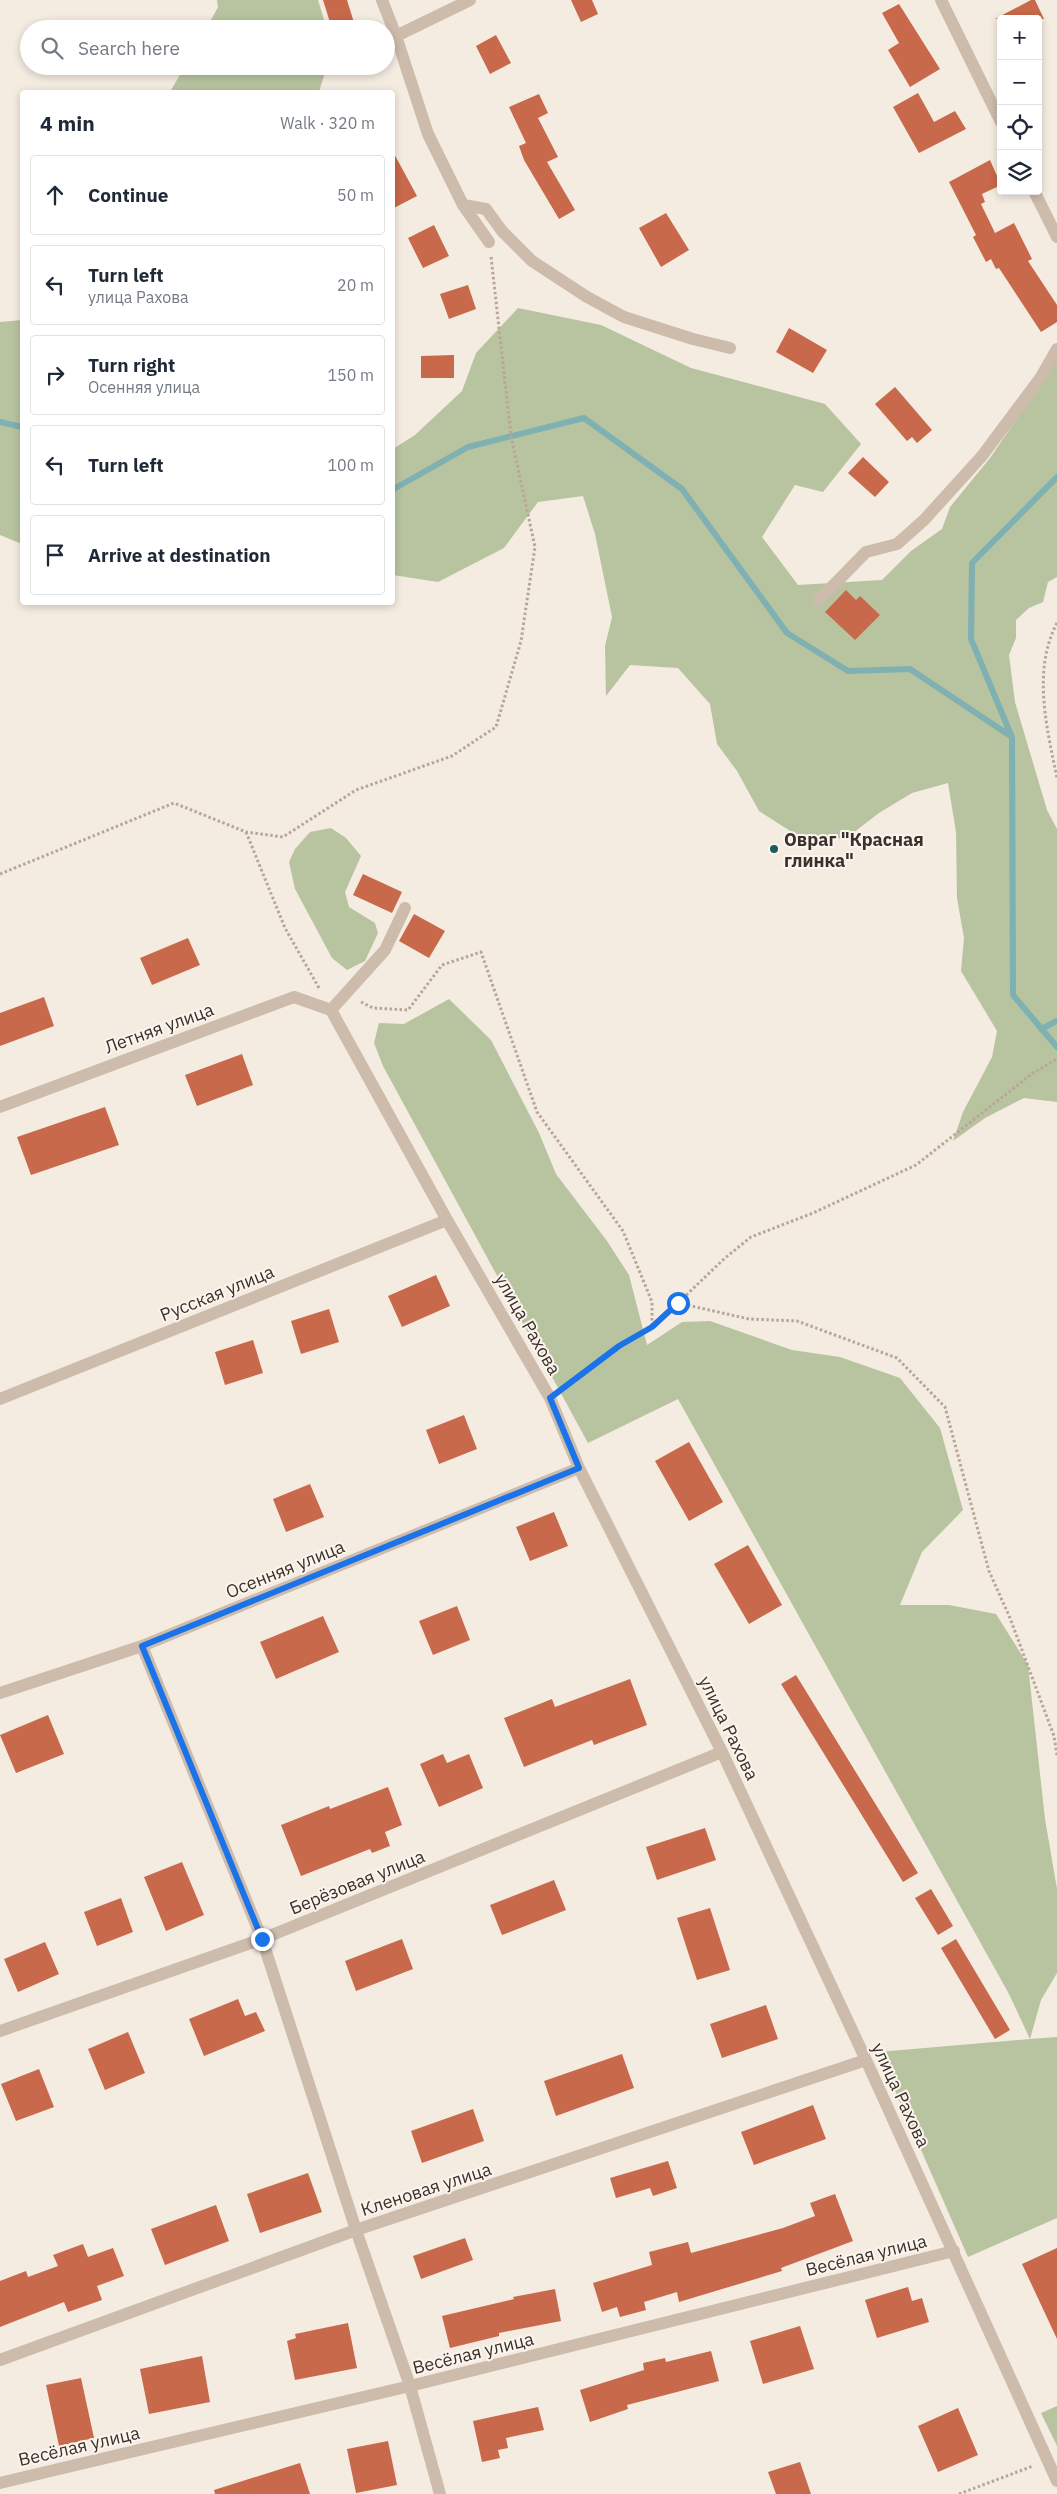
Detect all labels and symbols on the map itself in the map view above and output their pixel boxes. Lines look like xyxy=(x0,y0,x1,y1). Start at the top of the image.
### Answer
place label: Овраг "Красная глинка" xyxy=(784,828,924,872)
marker: Овраг "Красная глинка" xyxy=(768,843,780,855)
street label: Летняя улица xyxy=(101,997,217,1058)
street label: Русская улица xyxy=(157,1260,278,1326)
street label: улица Рахова xyxy=(490,1269,566,1379)
route start xyxy=(667,1292,690,1315)
street label: Осенняя улица xyxy=(222,1535,348,1603)
street label: улица Рахова xyxy=(694,1672,764,1784)
street label: Берёзовая улица xyxy=(286,1844,428,1920)
route end xyxy=(251,1928,274,1951)
street label: улица Рахова xyxy=(867,2039,935,2151)
street label: Кленовая улица xyxy=(358,2157,495,2221)
street label: Весёлая улица xyxy=(803,2229,929,2281)
street label: Весёлая улица xyxy=(410,2327,536,2379)
street label: Весёлая улица xyxy=(16,2421,142,2471)

